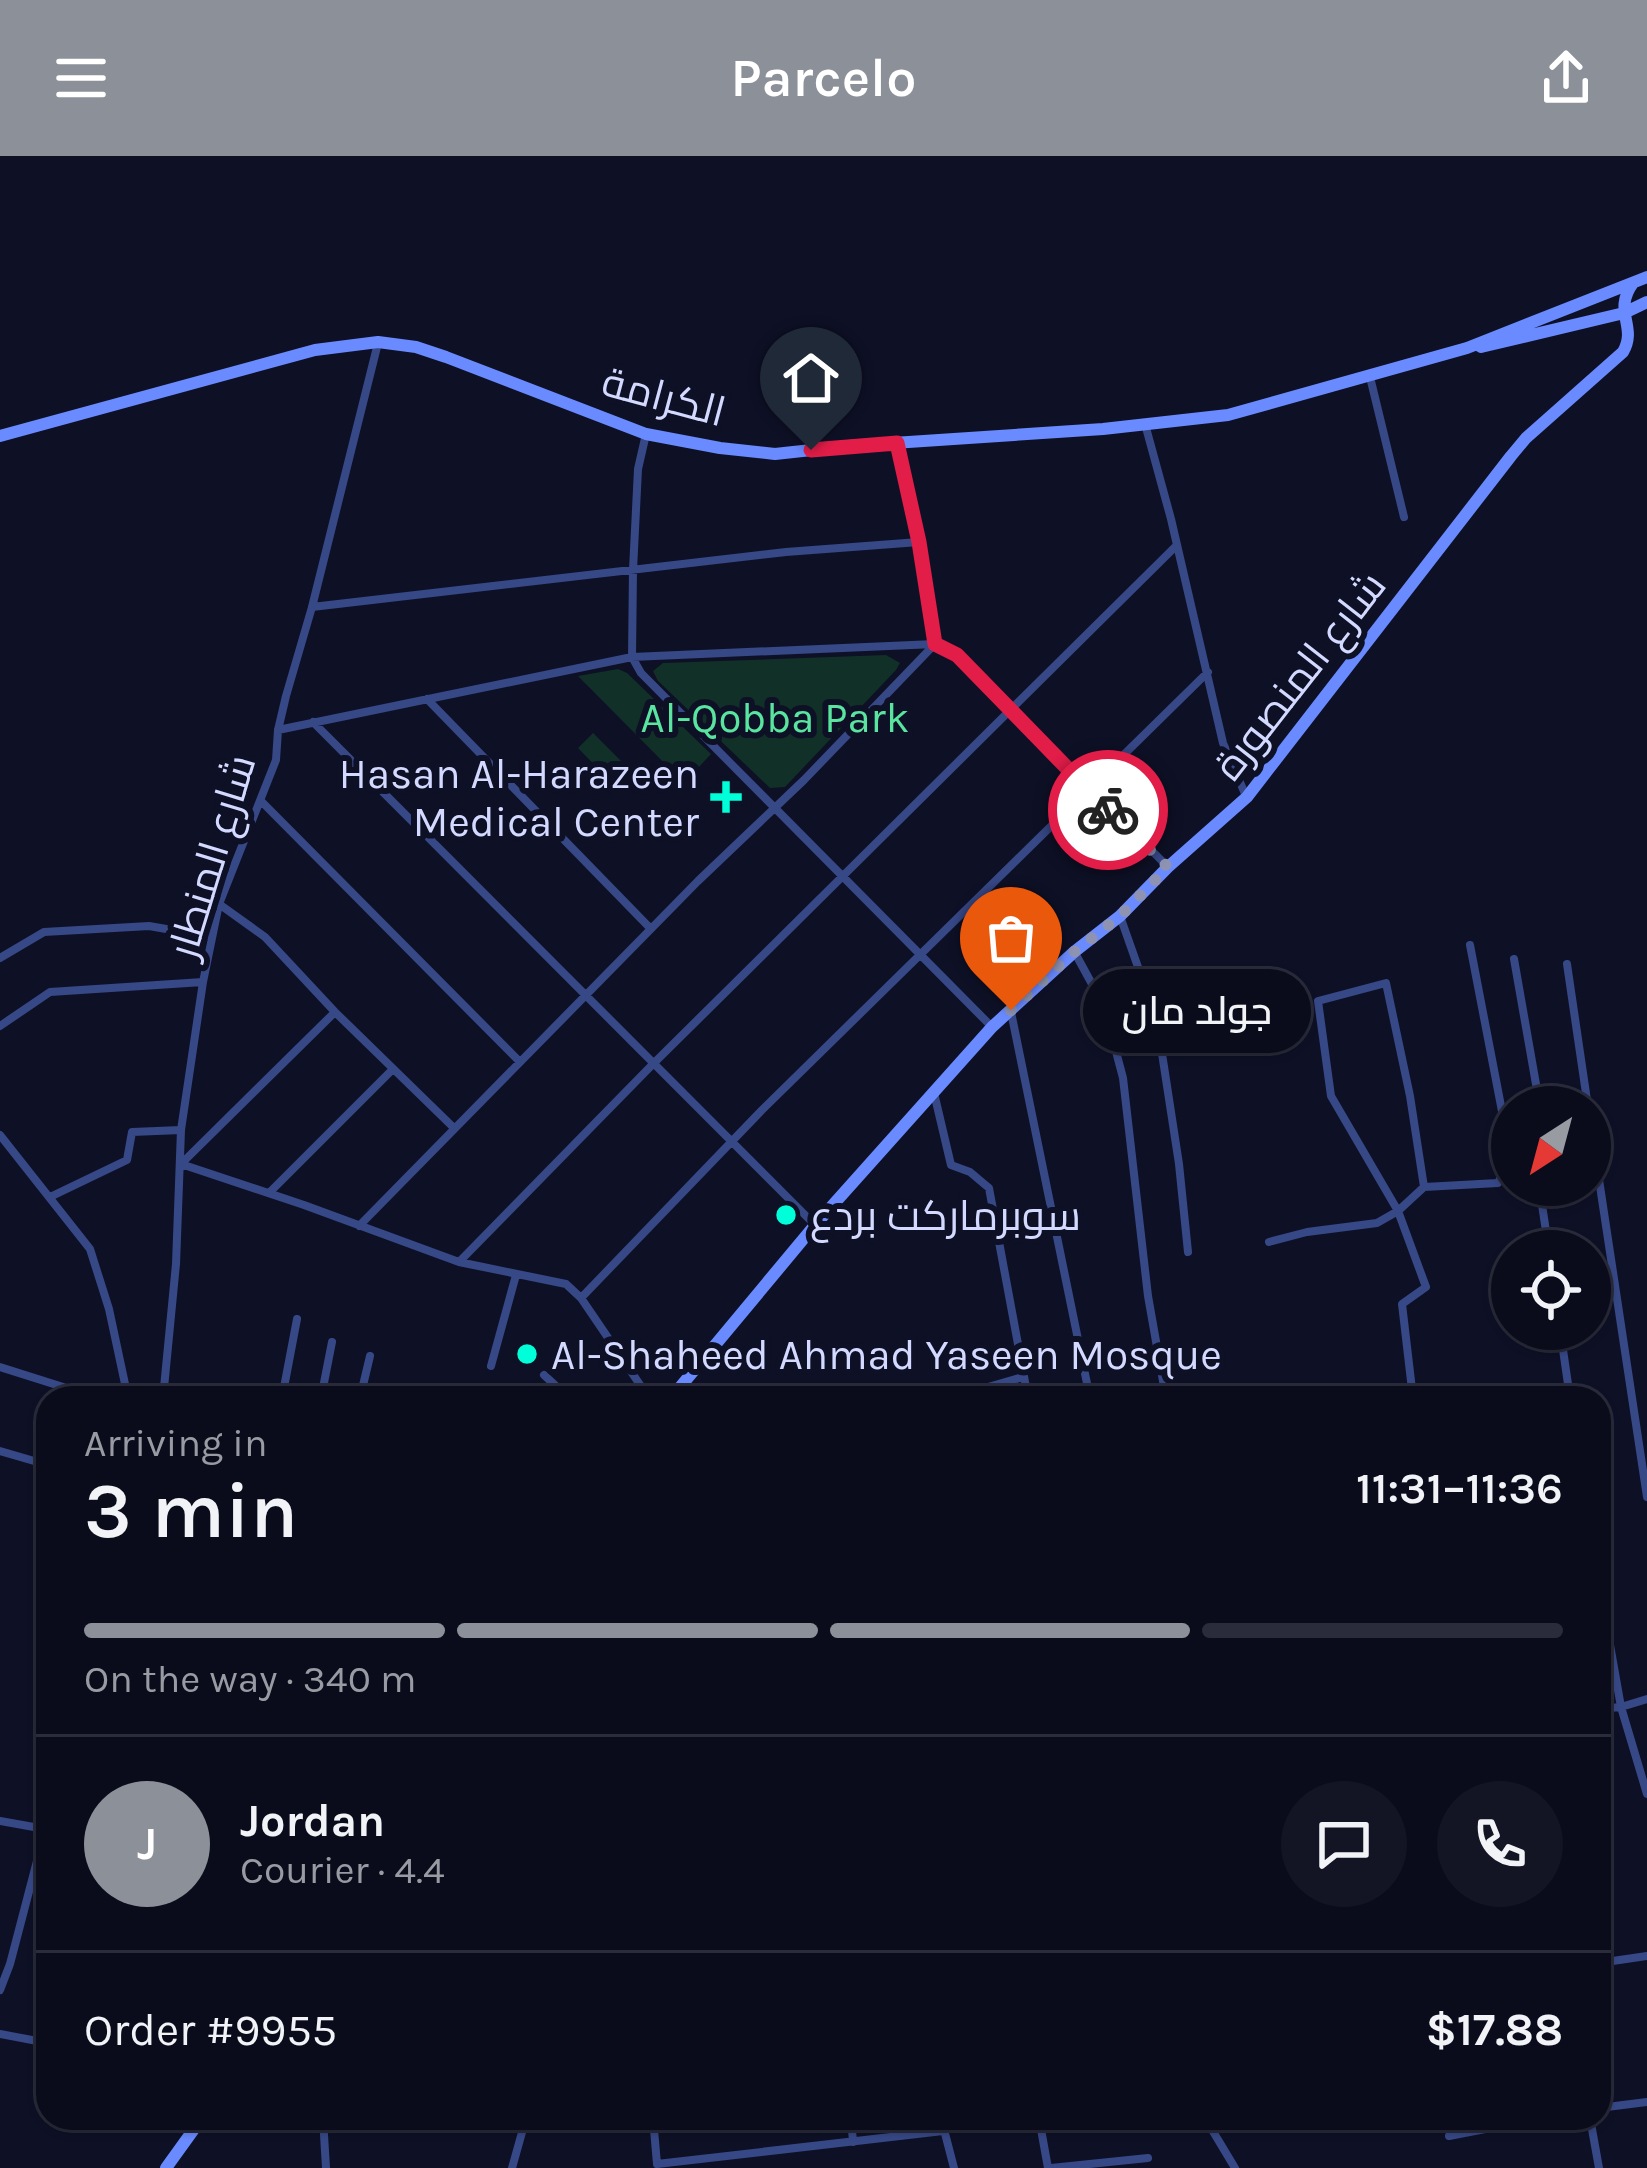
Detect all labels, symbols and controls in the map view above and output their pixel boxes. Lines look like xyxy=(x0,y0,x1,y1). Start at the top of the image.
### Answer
icon: menu xyxy=(48,45,114,111)
icon: share xyxy=(1533,45,1599,111)
text: Parcelo xyxy=(731,46,916,110)
pin xyxy=(760,327,862,450)
icon: home xyxy=(778,345,844,411)
street label: الكرامة xyxy=(597,357,731,437)
street label: شارع المنصورة xyxy=(1203,562,1398,791)
park label: Al-Qobba Park xyxy=(641,693,909,743)
street label: شارع المنطار xyxy=(157,749,268,966)
place label: Hasan Al-Harazeen Medical Center xyxy=(339,749,700,847)
courier xyxy=(1048,750,1168,870)
icon: bike xyxy=(1075,777,1141,843)
marker: Hasan Al-Harazeen Medical Center xyxy=(710,781,742,813)
pin xyxy=(960,887,1062,1010)
icon: bag xyxy=(978,905,1044,971)
callout: جولد مان xyxy=(1083,968,1311,1052)
text: جولد مان xyxy=(1122,988,1272,1034)
north arrow xyxy=(1491,1086,1611,1206)
map controls xyxy=(1491,1086,1611,1350)
place label: سوبرماركت بردع xyxy=(810,1191,1081,1243)
marker: سوبرماركت بردع xyxy=(773,1202,799,1228)
button: locate xyxy=(1491,1230,1611,1350)
place label: Al-Shaheed Ahmad Yaseen Mosque xyxy=(551,1330,1222,1380)
marker: Al-Shaheed Ahmad Yaseen Mosque xyxy=(514,1341,540,1367)
text: Arriving in xyxy=(84,1420,267,1466)
text: 11:31–11:36 xyxy=(1356,1462,1563,1514)
text: 3 min xyxy=(84,1465,298,1557)
text: On the way · 340 m xyxy=(84,1656,417,1702)
button: chat xyxy=(1281,1781,1407,1907)
button: phone xyxy=(1437,1781,1563,1907)
text: Jordan xyxy=(240,1795,385,1847)
text: J xyxy=(137,1818,157,1870)
text: Courier · 4.4 xyxy=(240,1847,445,1893)
text: Order #9955 xyxy=(84,2004,337,2056)
text: $17.88 xyxy=(1426,2004,1563,2056)

